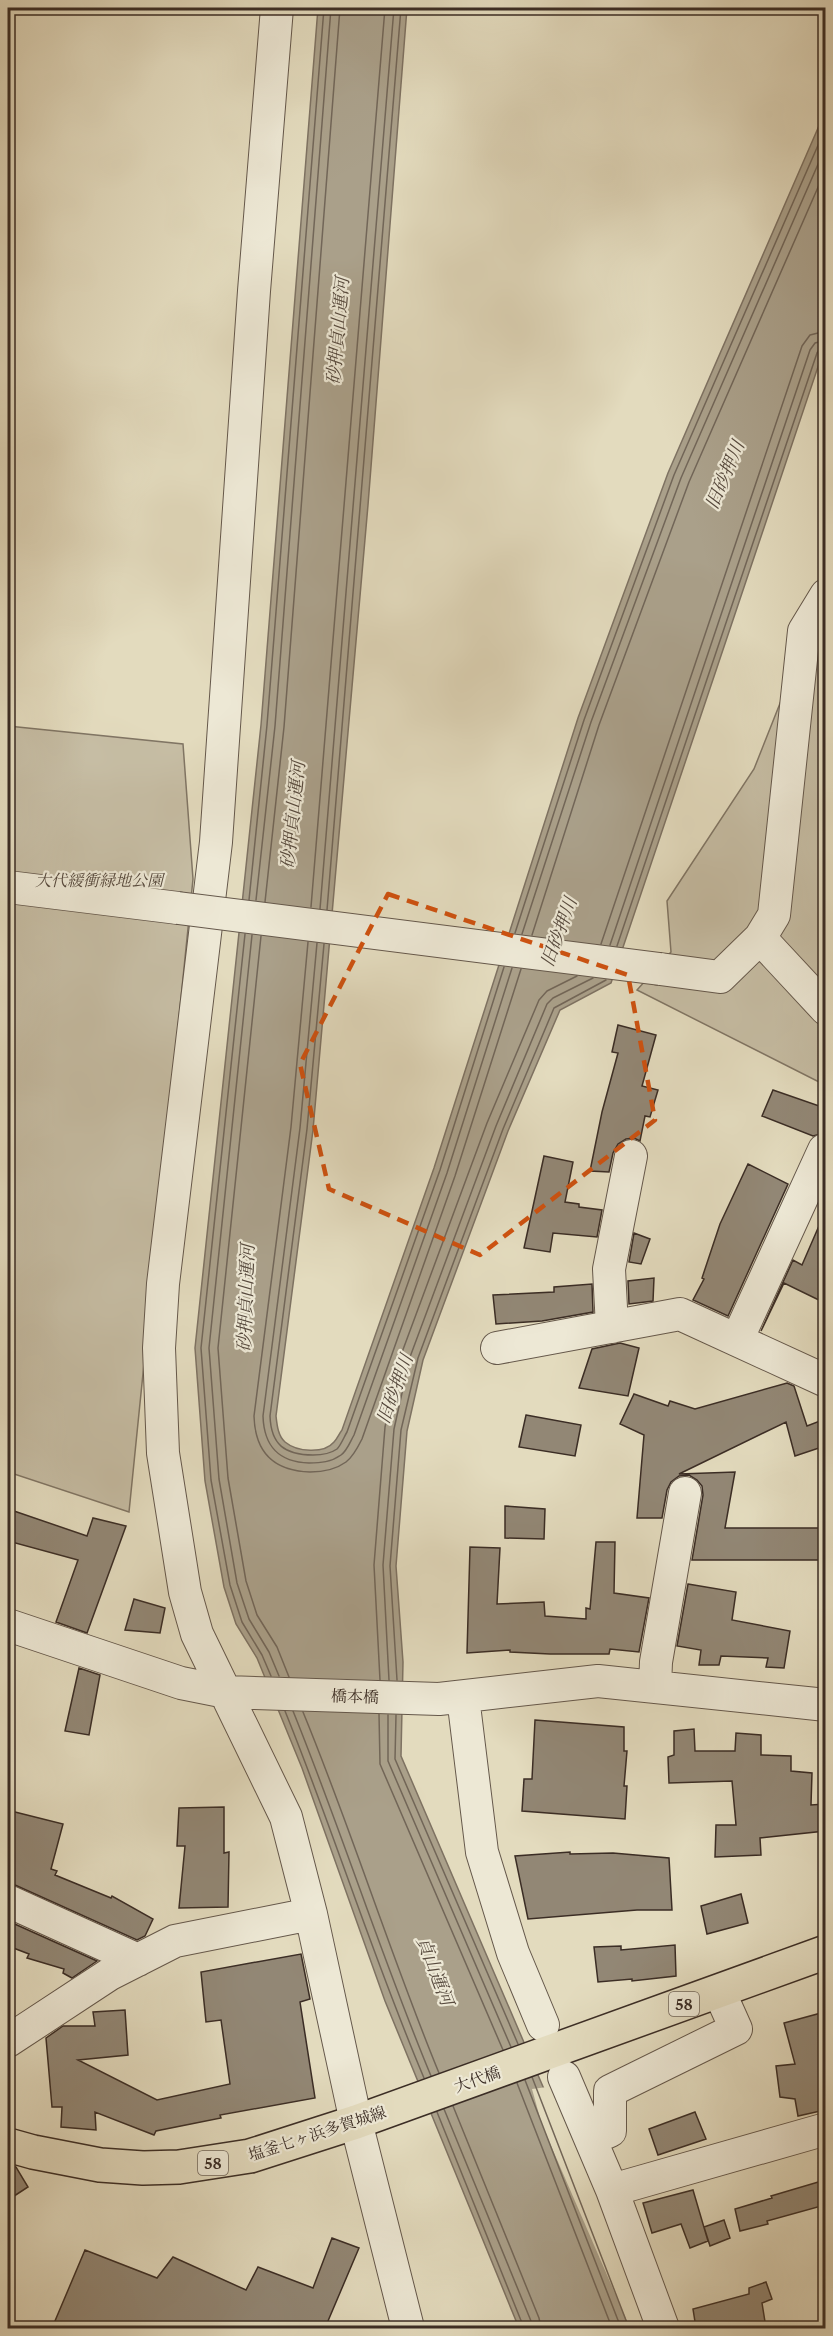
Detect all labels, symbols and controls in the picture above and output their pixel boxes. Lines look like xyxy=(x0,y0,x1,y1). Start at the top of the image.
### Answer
water label: 砂押貞山運河 xyxy=(322,273,354,386)
water label: 旧砂押川 xyxy=(701,436,750,512)
water label: 砂押貞山運河 xyxy=(276,757,310,870)
park label: 大代緩衝緑地公園 xyxy=(35,870,166,890)
water label: 旧砂押川 xyxy=(536,893,582,970)
water label: 砂押貞山運河 xyxy=(233,1241,259,1352)
water label: 旧砂押川 xyxy=(372,1350,418,1427)
street label: 橋本橋 xyxy=(331,1685,379,1707)
water label: 貞山運河 xyxy=(412,1933,459,2011)
road number: 58 xyxy=(669,1992,699,2016)
street label: 大代橋 xyxy=(451,2062,503,2096)
street label: 塩釜七ヶ浜多賀城線 xyxy=(245,2101,389,2165)
road number: 58 xyxy=(198,2151,228,2175)

